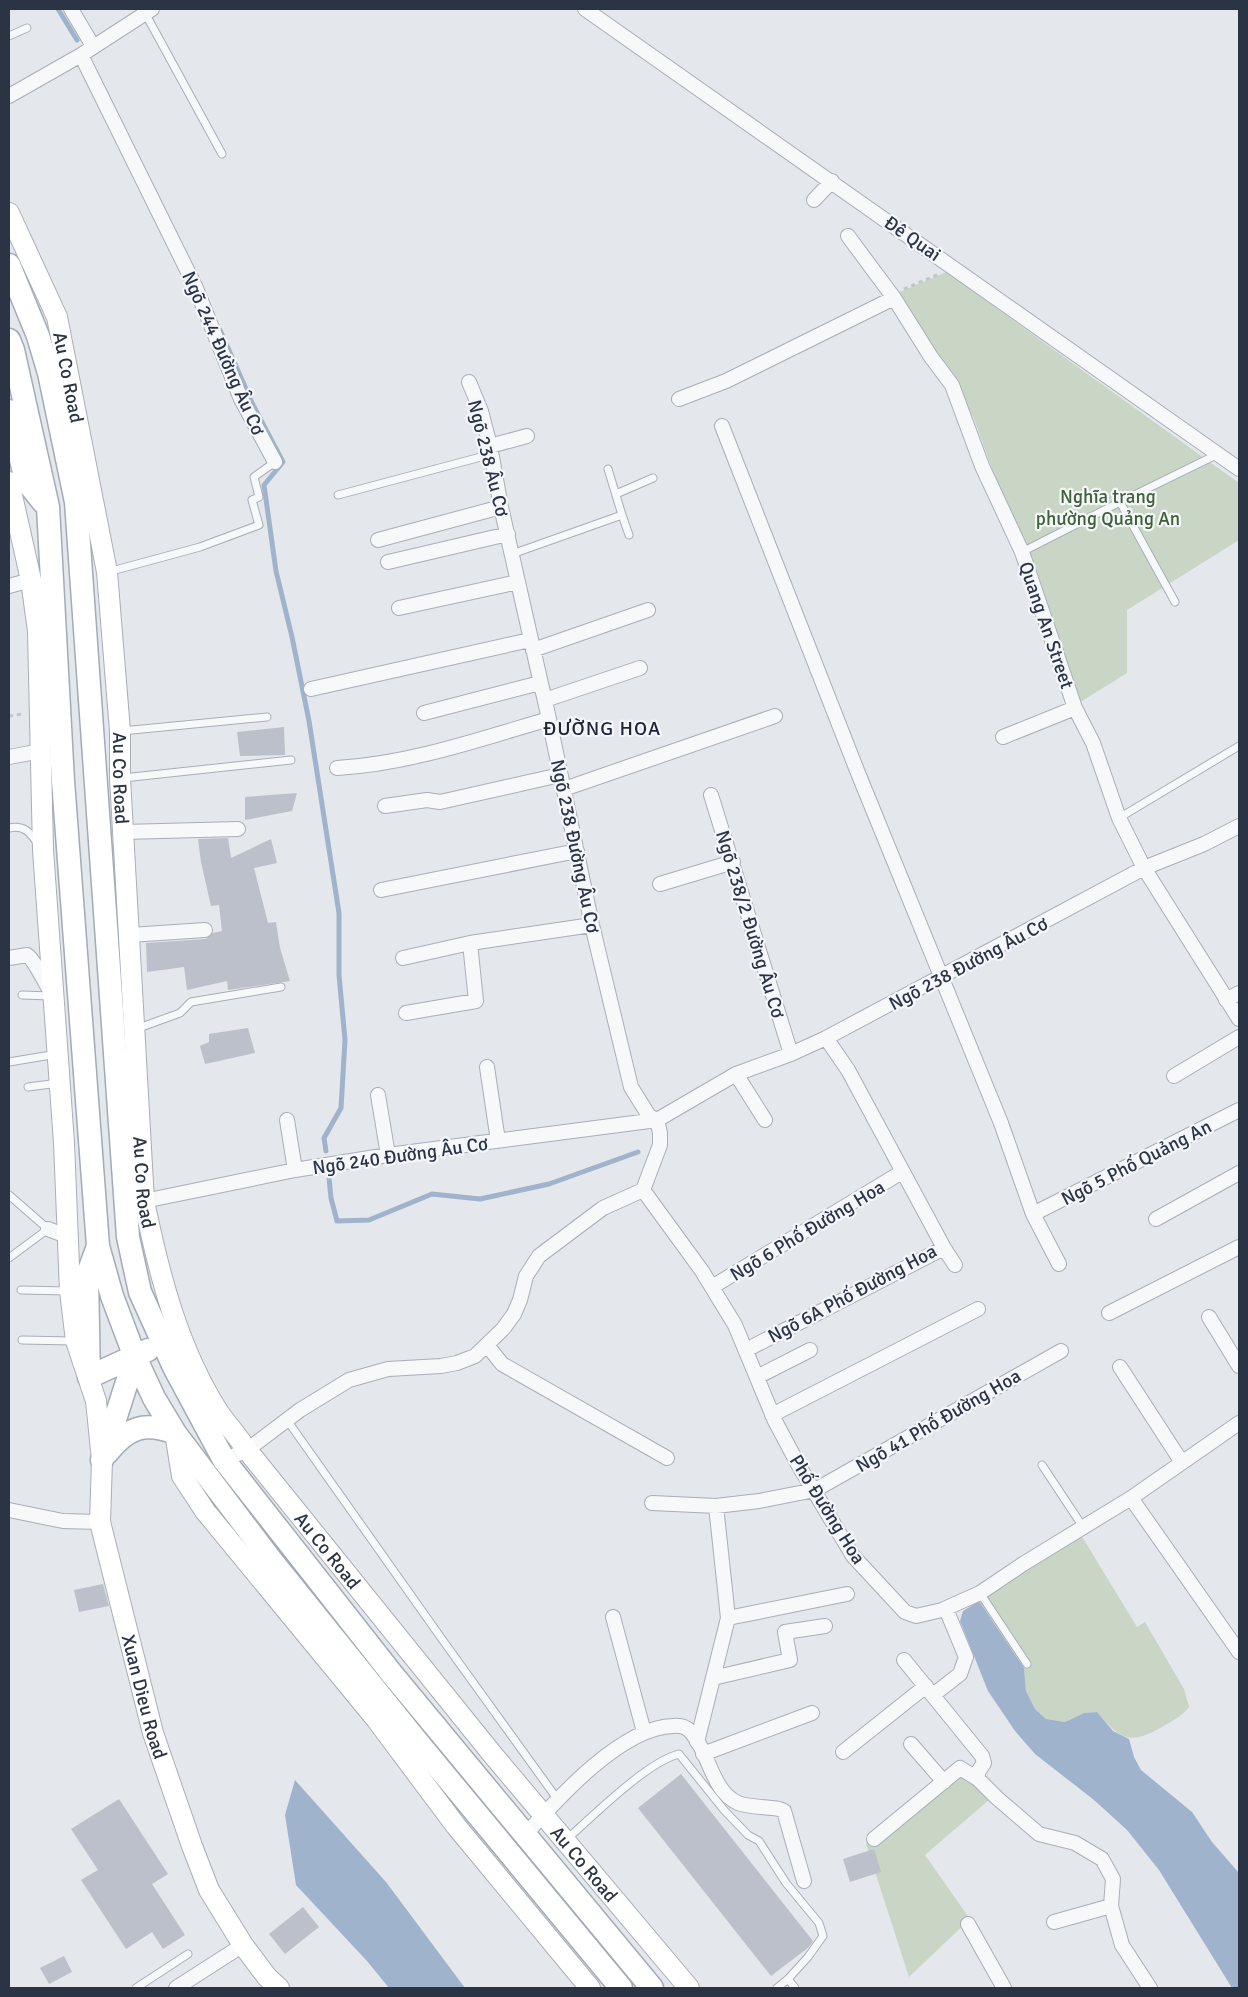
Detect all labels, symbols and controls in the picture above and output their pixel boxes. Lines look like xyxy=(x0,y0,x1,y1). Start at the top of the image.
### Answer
street label: Đê Quai xyxy=(879,211,945,267)
street label: Ngõ 244 Đường Âu Cơ xyxy=(176,268,270,439)
street label: Au Co Road xyxy=(47,330,88,425)
street label: Ngõ 238 Âu Cơ xyxy=(462,398,514,519)
park label: Nghĩa trang phường Quảng An xyxy=(1036,485,1180,531)
street label: Quang An Street xyxy=(1013,559,1079,692)
district label: ĐƯỜNG HOA xyxy=(543,716,661,741)
street label: Au Co Road xyxy=(107,732,134,825)
street label: Ngõ 238 Đường Âu Cơ xyxy=(545,757,605,935)
street label: Ngõ 238/2 Đường Âu Cơ xyxy=(710,828,790,1021)
street label: Ngõ 238 Đường Âu Cơ xyxy=(885,912,1052,1016)
street label: Ngõ 5 Phố Quảng An xyxy=(1057,1115,1216,1211)
street label: Ngõ 240 Đường Âu Cơ xyxy=(311,1132,489,1180)
street label: Au Co Road xyxy=(127,1136,160,1231)
street label: Ngõ 6 Phố Đường Hoa xyxy=(726,1175,889,1287)
street label: Ngõ 6A Phố Đường Hoa xyxy=(764,1239,941,1349)
street label: Ngõ 41 Phố Đường Hoa xyxy=(852,1364,1025,1478)
street label: Phố Đường Hoa xyxy=(784,1450,870,1569)
street label: Au Co Road xyxy=(289,1508,365,1594)
street label: Xuan Dieu Road xyxy=(116,1632,172,1762)
street label: Au Co Road xyxy=(545,1821,622,1907)

